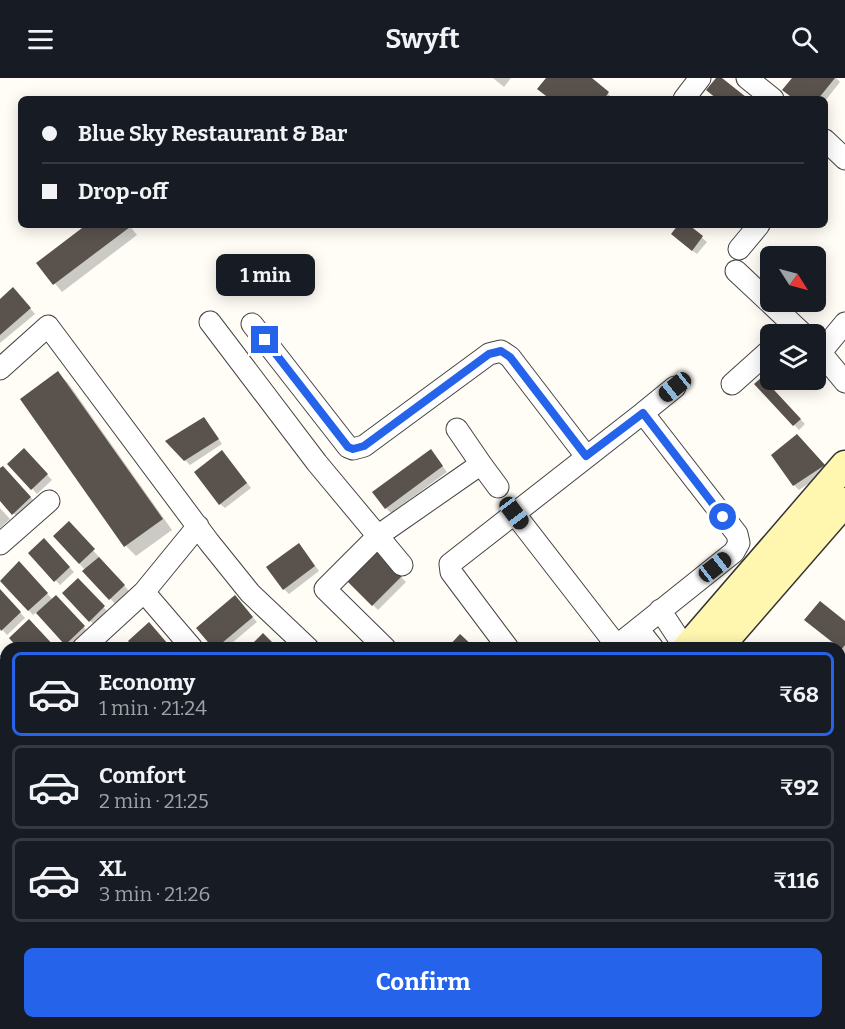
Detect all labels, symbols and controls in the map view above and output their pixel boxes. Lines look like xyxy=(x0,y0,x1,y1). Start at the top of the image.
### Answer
icon: menu xyxy=(24,23,57,56)
text: Swyft xyxy=(385,23,460,55)
icon: search xyxy=(788,23,821,56)
text: Blue Sky Restaurant & Bar xyxy=(78,120,347,147)
text: Drop-off xyxy=(78,178,168,205)
north arrow xyxy=(760,246,826,312)
map controls xyxy=(760,246,826,390)
callout: 1 min xyxy=(216,253,314,295)
text: 1 min xyxy=(240,263,291,287)
button: layers xyxy=(760,324,826,390)
route end xyxy=(251,326,278,353)
car xyxy=(655,369,695,405)
car xyxy=(496,493,532,533)
route start xyxy=(709,503,736,530)
car xyxy=(695,549,735,585)
icon: car xyxy=(27,667,81,721)
text: Economy xyxy=(99,669,195,696)
text: ₹68 xyxy=(779,681,819,708)
text: 1 min · 21:24 xyxy=(99,696,207,720)
icon: car xyxy=(27,760,81,814)
text: Comfort xyxy=(99,762,186,789)
text: ₹92 xyxy=(780,774,819,801)
text: 2 min · 21:25 xyxy=(99,789,209,813)
icon: car xyxy=(27,853,81,907)
text: XL xyxy=(99,855,126,882)
text: ₹116 xyxy=(773,867,819,894)
text: 3 min · 21:26 xyxy=(99,882,210,906)
button: Confirm xyxy=(24,948,822,1017)

